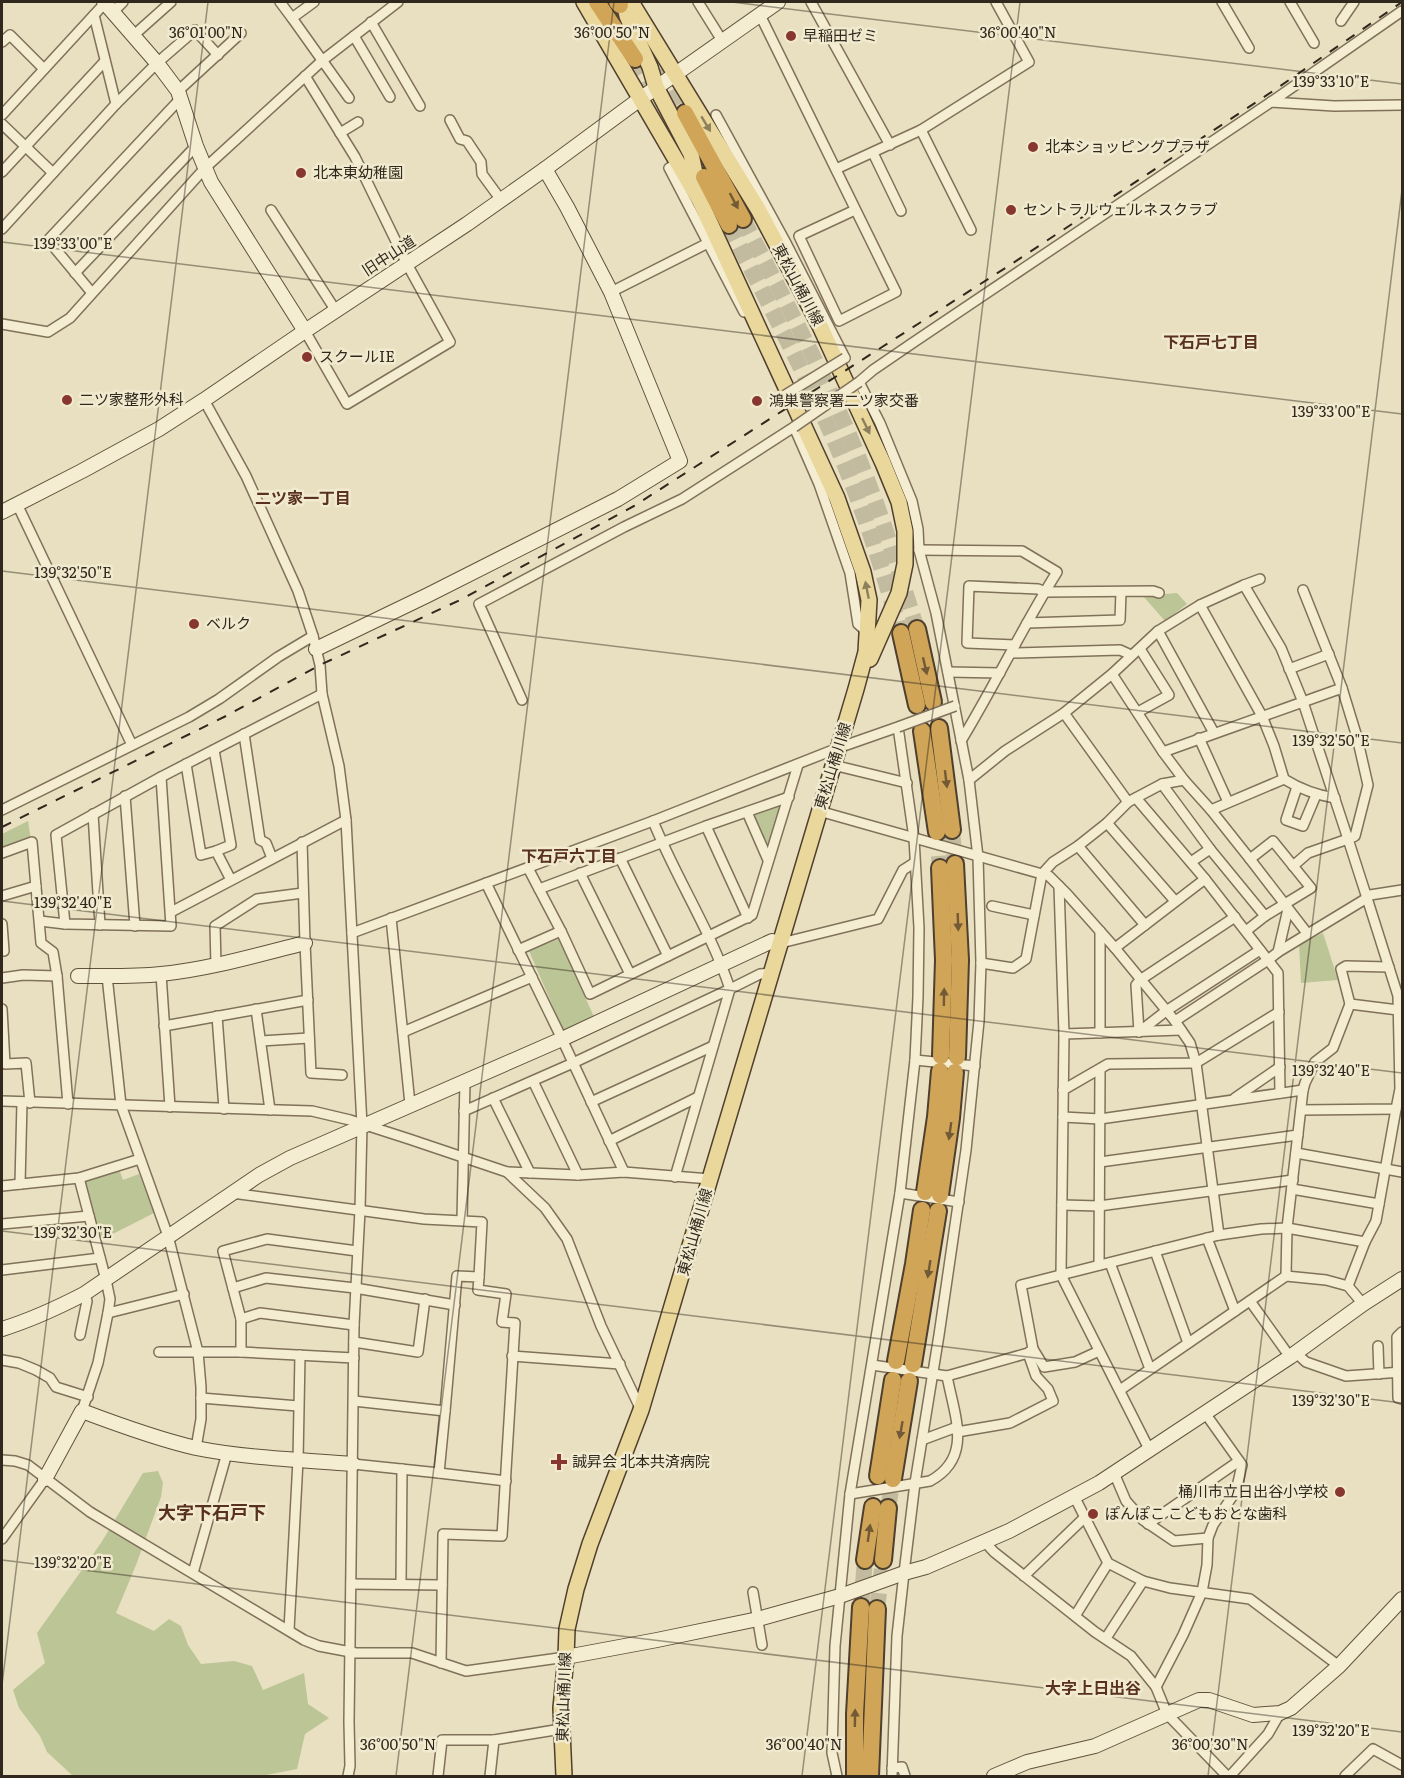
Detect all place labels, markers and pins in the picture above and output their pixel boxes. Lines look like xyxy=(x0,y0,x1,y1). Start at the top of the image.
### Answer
place label: 早稲田ゼミ xyxy=(803,23,878,46)
marker: 早稲田ゼミ xyxy=(784,29,798,43)
place label: 北本ショッピングプラザ xyxy=(1045,134,1210,157)
marker: 北本ショッピングプラザ xyxy=(1026,140,1040,154)
place label: 北本東幼稚園 xyxy=(313,160,403,183)
marker: 北本東幼稚園 xyxy=(294,166,308,180)
place label: セントラルウェルネスクラブ xyxy=(1023,197,1218,220)
marker: セントラルウェルネスクラブ xyxy=(1004,203,1018,217)
place label: スクールIE xyxy=(319,344,395,367)
marker: スクールIE xyxy=(300,350,314,364)
place label: 二ツ家整形外科 xyxy=(79,387,184,410)
place label: 鴻巣警察署二ツ家交番 xyxy=(769,388,919,411)
marker: 二ツ家整形外科 xyxy=(60,393,74,407)
marker: 鴻巣警察署二ツ家交番 xyxy=(750,394,764,408)
place label: ベルク xyxy=(206,611,251,634)
marker: ベルク xyxy=(187,617,201,631)
place label: 誠昇会 北本共済病院 xyxy=(572,1449,710,1472)
marker: 誠昇会 北本共済病院 xyxy=(550,1453,568,1471)
place label: 桶川市立日出谷小学校 xyxy=(1178,1479,1328,1502)
marker: 桶川市立日出谷小学校 xyxy=(1333,1485,1347,1499)
place label: ぽんぽこ こどもおとな歯科 xyxy=(1105,1501,1288,1524)
marker: ぽんぽこ こどもおとな歯科 xyxy=(1086,1507,1100,1521)

